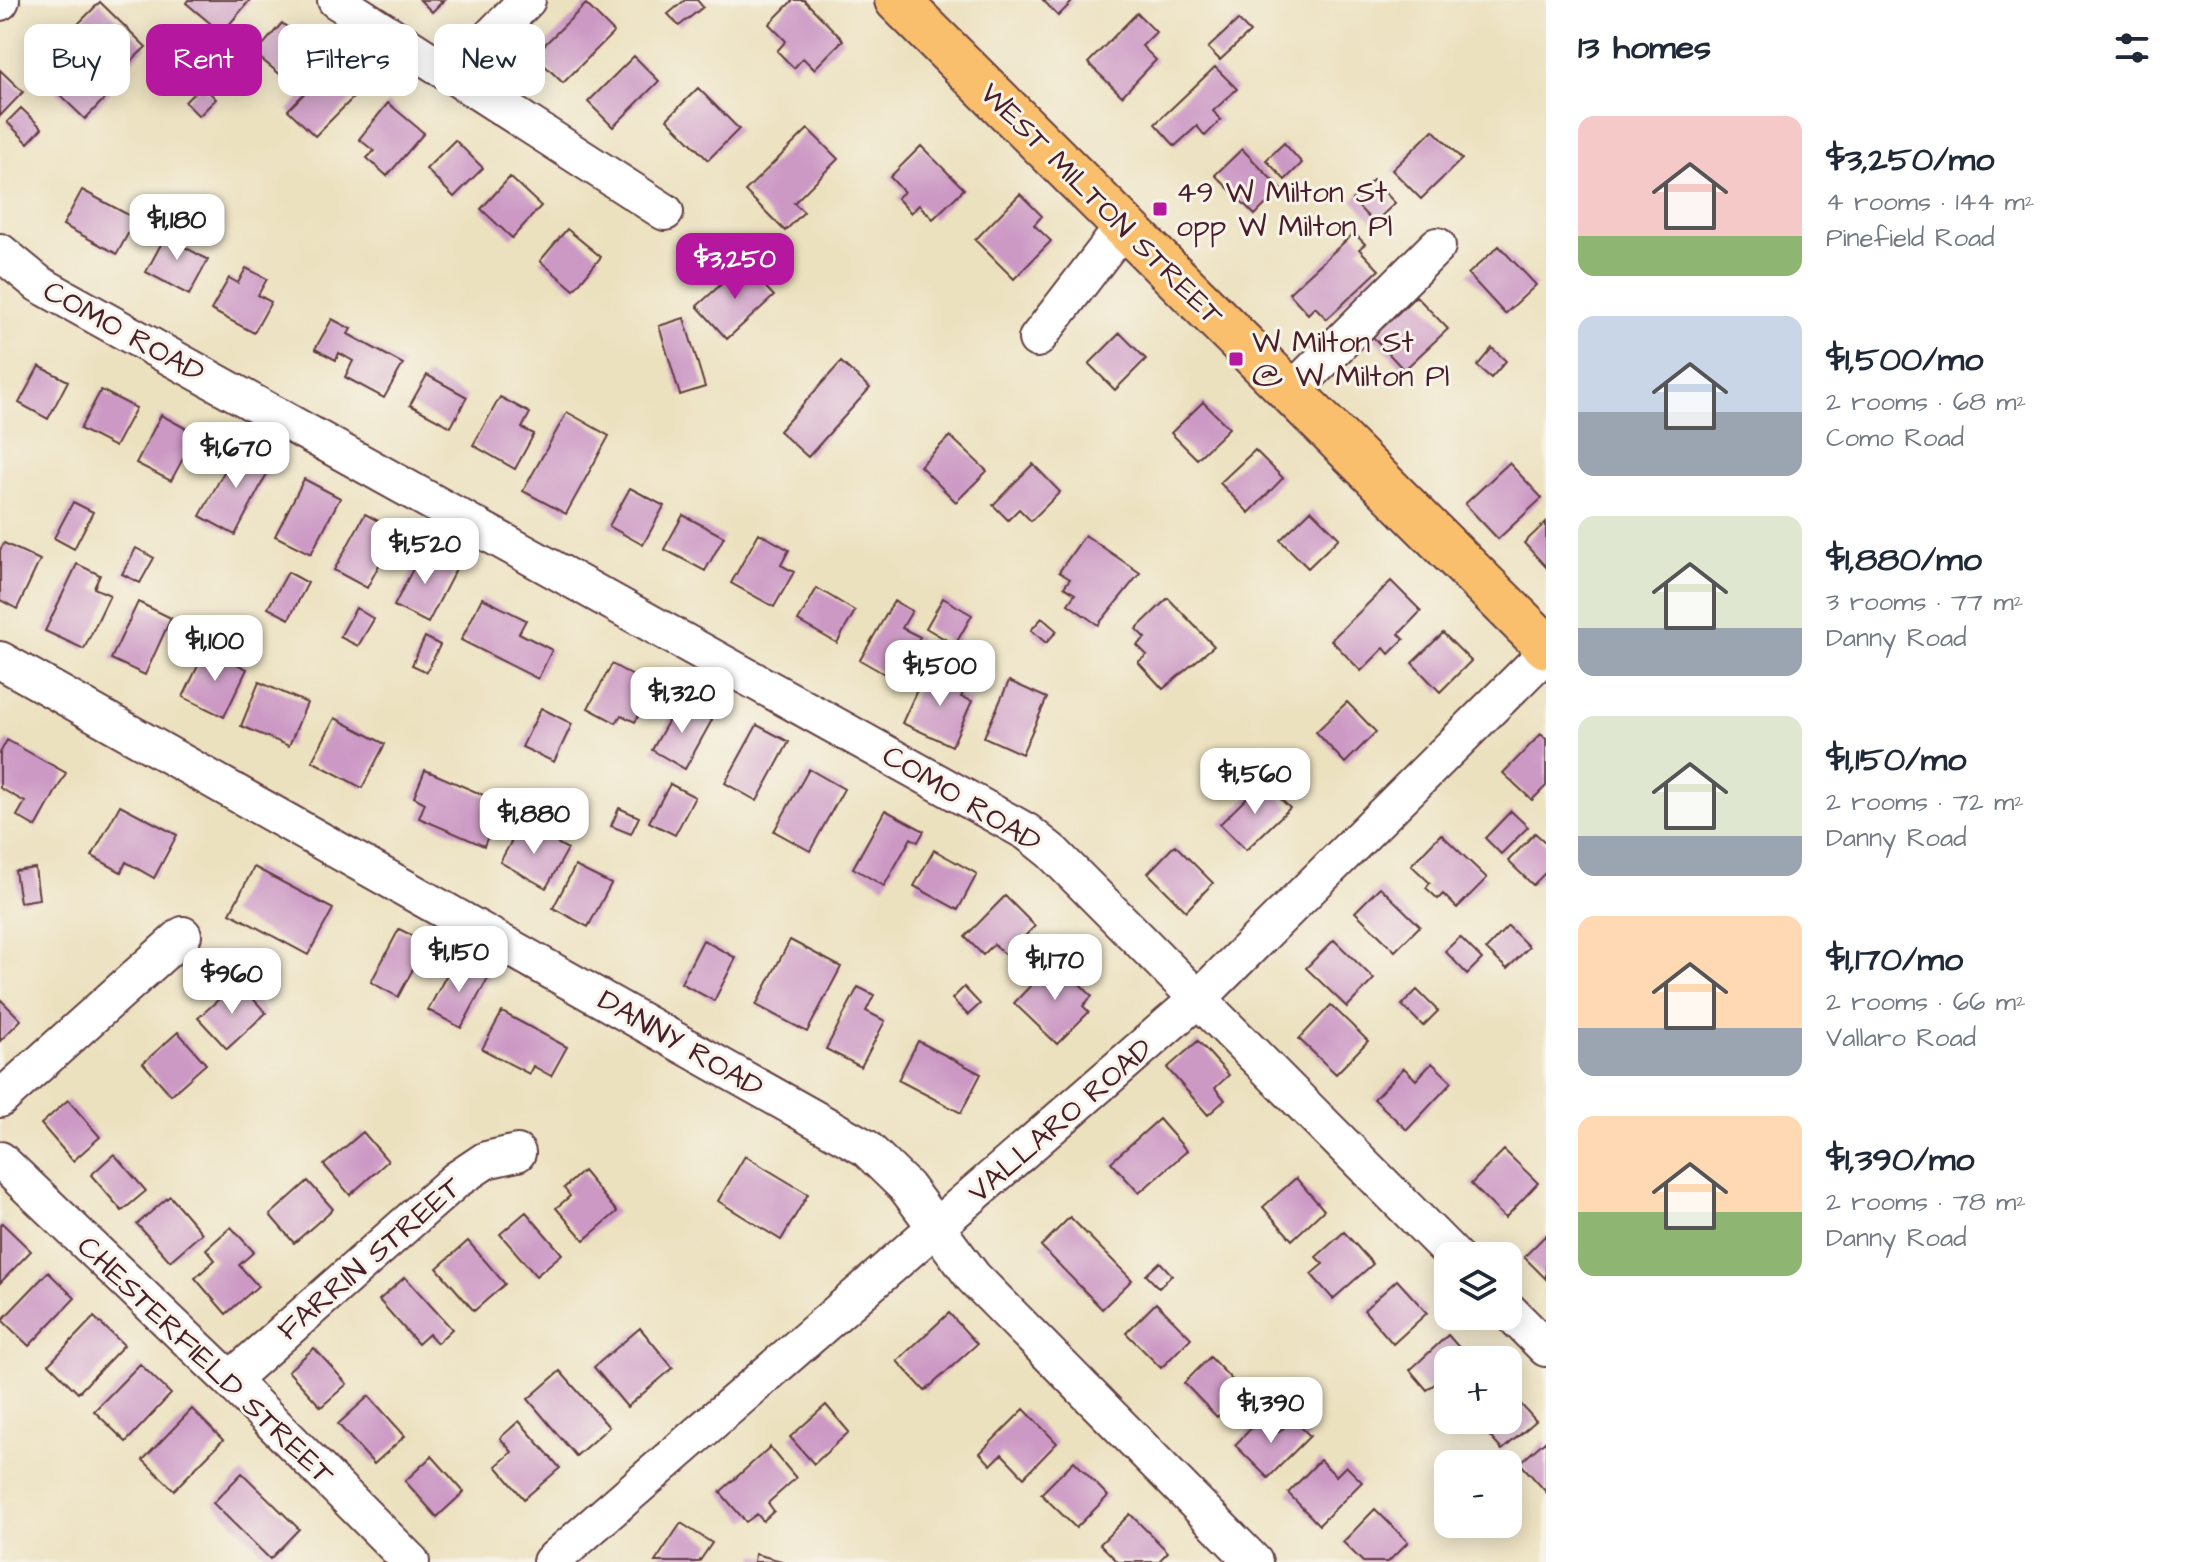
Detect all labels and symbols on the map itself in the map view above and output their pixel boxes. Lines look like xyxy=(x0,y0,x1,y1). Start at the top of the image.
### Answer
street label: WEST MILTON STREET xyxy=(970,73,1233,336)
place label: 49 W Milton St opp W Milton Pl xyxy=(1176,172,1392,248)
pin: $1,180 xyxy=(112,194,242,262)
marker: 49 W Milton St opp W Milton Pl xyxy=(1151,200,1169,218)
pin: $3,250 xyxy=(670,233,800,301)
street label: COMO ROAD xyxy=(35,270,212,393)
place label: W Milton St @ W Milton Pl xyxy=(1252,322,1449,398)
marker: W Milton St @ W Milton Pl xyxy=(1227,350,1245,368)
pin: $1,670 xyxy=(171,422,301,490)
pin: $1,520 xyxy=(360,518,490,586)
pin: $1,100 xyxy=(150,615,280,683)
pin: $1,500 xyxy=(875,640,1005,708)
pin: $1,320 xyxy=(617,667,747,735)
street label: COMO ROAD xyxy=(874,735,1049,863)
pin: $1,560 xyxy=(1190,748,1320,816)
pin: $1,880 xyxy=(469,788,599,856)
pin: $1,150 xyxy=(394,926,524,994)
pin: $1,170 xyxy=(990,934,1120,1002)
pin: $960 xyxy=(185,948,279,1016)
street label: DANNY ROAD xyxy=(590,980,771,1108)
street label: VALLARO ROAD xyxy=(959,1029,1162,1213)
street label: FARRIN STREET xyxy=(268,1167,471,1351)
street label: CHESTERFIELD STREET xyxy=(67,1226,344,1495)
pin: $1,390 xyxy=(1206,1377,1336,1445)

